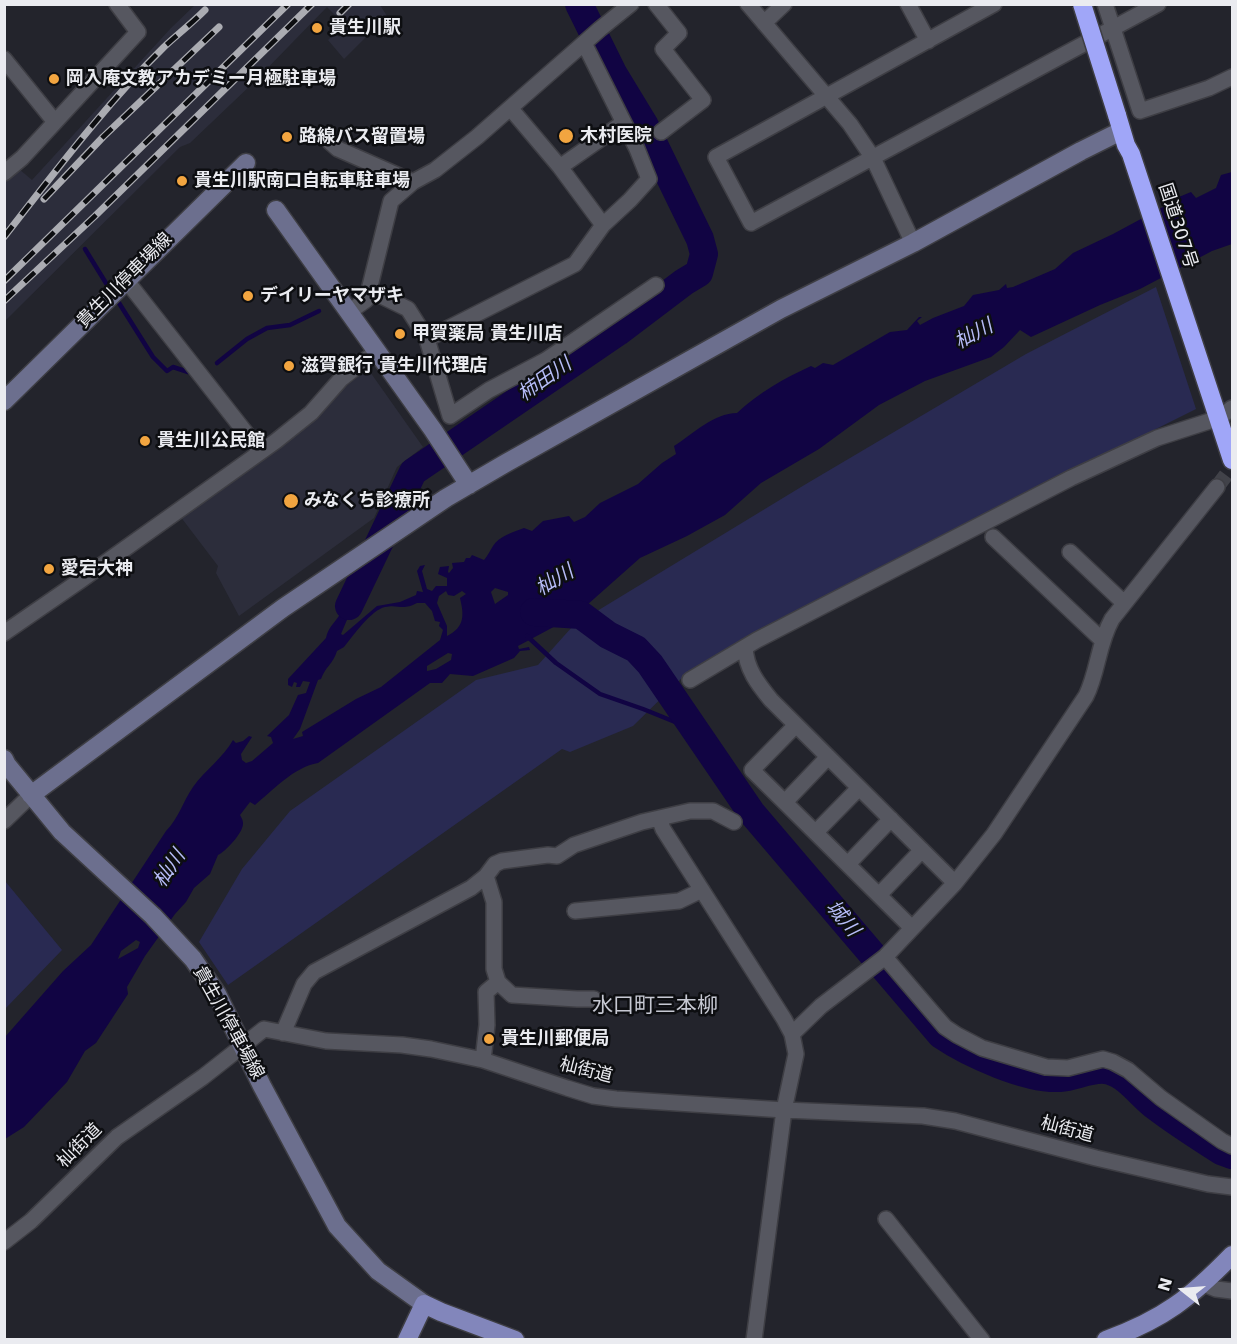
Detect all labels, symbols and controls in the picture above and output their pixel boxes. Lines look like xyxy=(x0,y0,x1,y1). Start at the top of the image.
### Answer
place label: 貴生川駅 xyxy=(329,17,401,39)
marker: 貴生川駅 xyxy=(310,21,324,35)
place label: 岡入庵文教アカデミー月極駐車場 xyxy=(66,68,336,90)
marker: 岡入庵文教アカデミー月極駐車場 xyxy=(47,72,61,86)
place label: 木村医院 xyxy=(580,125,652,147)
place label: 路線バス留置場 xyxy=(299,126,425,148)
marker: 木村医院 xyxy=(557,127,575,145)
marker: 路線バス留置場 xyxy=(280,130,294,144)
place label: 貴生川駅南口自転車駐車場 xyxy=(194,170,410,192)
marker: 貴生川駅南口自転車駐車場 xyxy=(175,174,189,188)
street label: 国道307号 xyxy=(1153,181,1201,271)
street label: 貴生川停車場線 xyxy=(73,229,177,333)
place label: デイリーヤマザキ xyxy=(260,285,404,307)
marker: デイリーヤマザキ xyxy=(241,289,255,303)
water label: 杣川 xyxy=(951,315,997,355)
place label: 甲賀薬局 貴生川店 xyxy=(412,323,562,345)
marker: 甲賀薬局 貴生川店 xyxy=(393,327,407,341)
water label: 柿田川 xyxy=(514,353,576,407)
place label: 滋賀銀行 貴生川代理店 xyxy=(301,355,487,377)
marker: 滋賀銀行 貴生川代理店 xyxy=(282,359,296,373)
place label: 貴生川公民館 xyxy=(157,430,265,452)
marker: 貴生川公民館 xyxy=(138,434,152,448)
place label: みなくち診療所 xyxy=(304,490,430,512)
marker: みなくち診療所 xyxy=(282,492,300,510)
place label: 愛宕大神 xyxy=(61,558,133,580)
water label: 杣川 xyxy=(532,560,578,602)
marker: 愛宕大神 xyxy=(42,562,56,576)
water label: 杣川 xyxy=(149,846,191,892)
water label: 城川 xyxy=(820,896,864,942)
street label: 貴生川停車場線 xyxy=(188,963,268,1083)
district label: 水口町三本柳 xyxy=(592,994,718,1020)
place label: 貴生川郵便局 xyxy=(501,1028,609,1050)
marker: 貴生川郵便局 xyxy=(482,1032,496,1046)
street label: 杣街道 xyxy=(557,1054,615,1088)
street label: 杣街道 xyxy=(1038,1113,1096,1147)
street label: 杣街道 xyxy=(53,1119,107,1173)
north arrow xyxy=(1153,1260,1213,1320)
text: N xyxy=(1154,1275,1176,1294)

